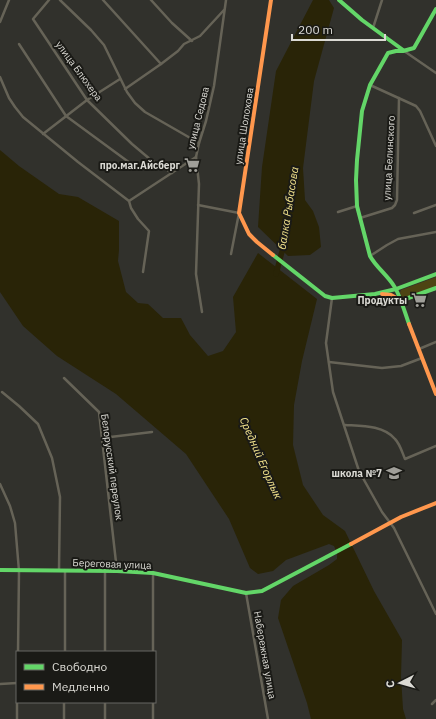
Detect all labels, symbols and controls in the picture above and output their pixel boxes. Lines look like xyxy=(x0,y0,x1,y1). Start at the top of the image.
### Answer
scale bar xyxy=(292,16,385,42)
text: 200 m xyxy=(298,22,333,37)
street label: улица Блюхера xyxy=(53,38,106,104)
street label: улица Седова xyxy=(184,85,212,151)
street label: улица Шолохова xyxy=(231,86,257,165)
street label: улица Белинского xyxy=(380,115,398,201)
supermarket icon: про.маг.Айсберг xyxy=(183,156,201,174)
place label: про.маг.Айсберг xyxy=(100,159,181,172)
water label: балка Рыбасова xyxy=(275,166,301,250)
supermarket icon: Продукты xyxy=(410,291,428,309)
place label: Продукты xyxy=(358,294,407,307)
street label: Белорусский переулок xyxy=(98,413,126,522)
water label: Средний Егорлык xyxy=(237,415,285,501)
school or university icon: школа №7 xyxy=(385,464,403,482)
place label: школа №7 xyxy=(331,467,382,480)
street label: Береговая улица xyxy=(72,556,152,572)
street label: Набережная улица xyxy=(251,610,279,701)
legend xyxy=(16,651,156,703)
text: Свободно xyxy=(52,659,108,674)
north arrow xyxy=(380,663,420,703)
text: Медленно xyxy=(52,679,110,694)
text: С xyxy=(383,680,397,688)

